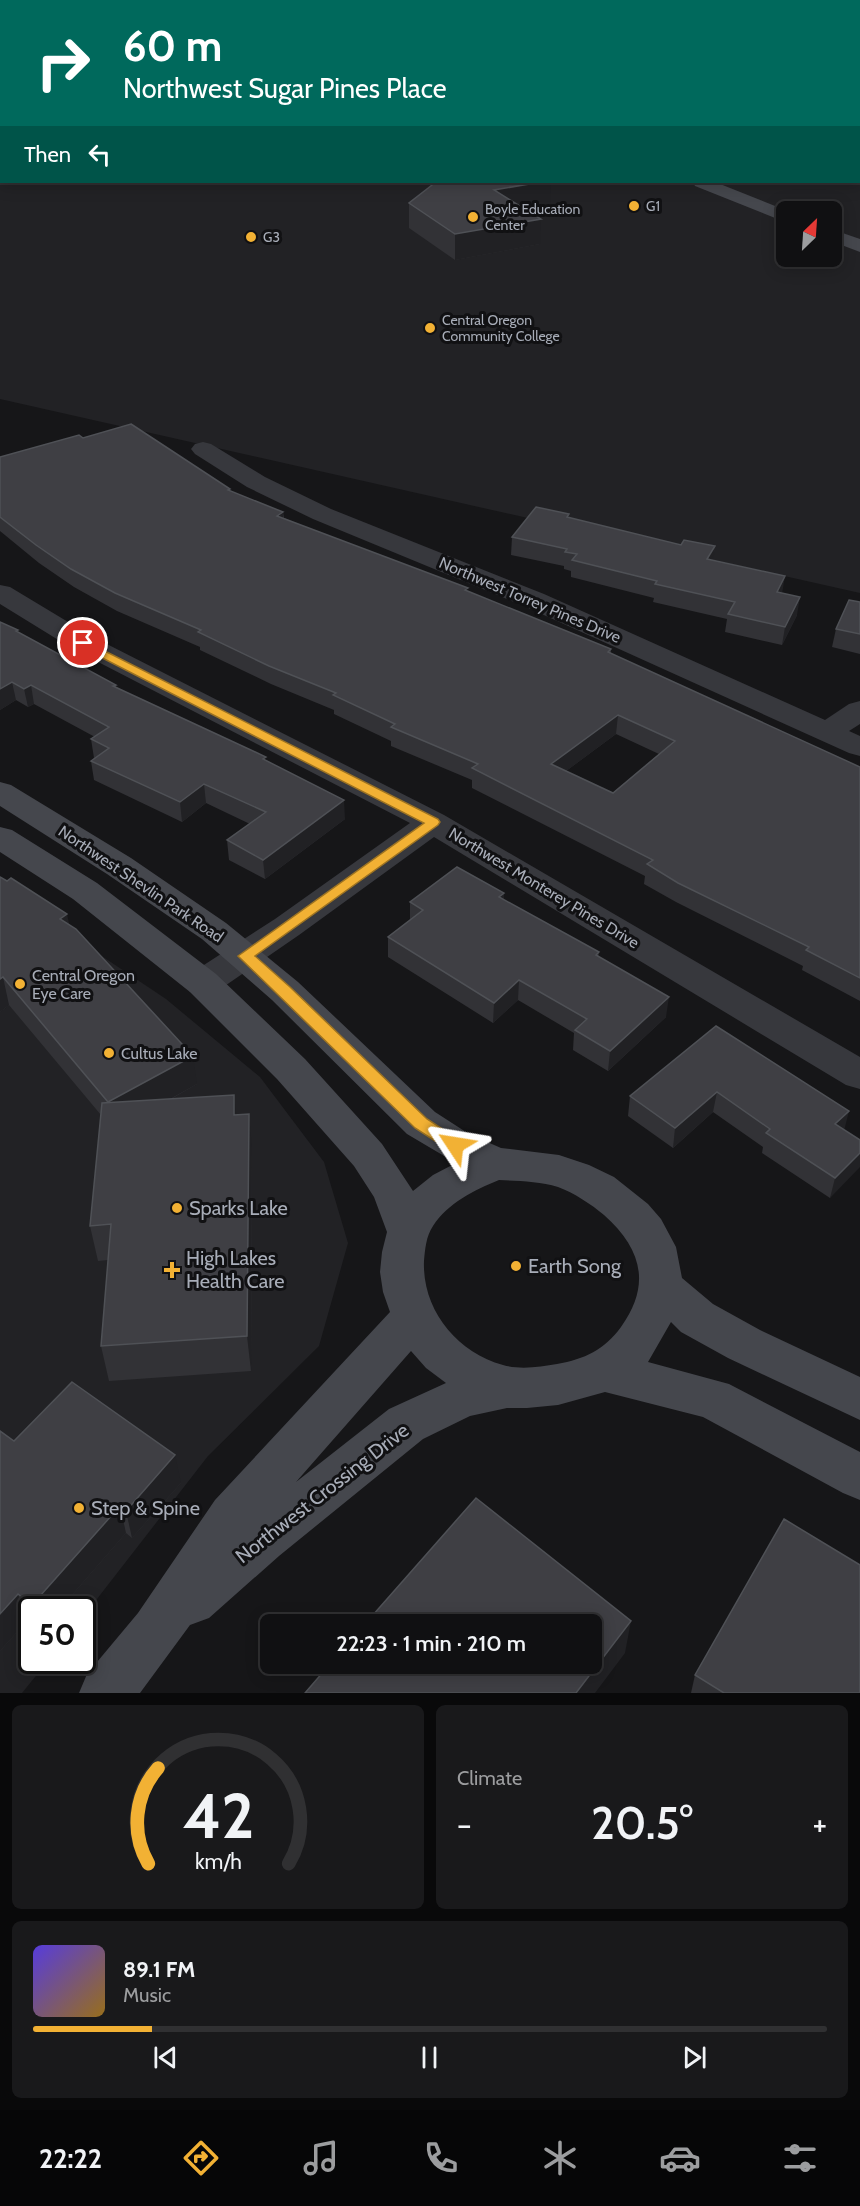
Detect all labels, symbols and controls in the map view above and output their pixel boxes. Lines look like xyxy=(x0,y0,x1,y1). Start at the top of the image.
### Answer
text: 60 m xyxy=(123,20,222,72)
icon: right xyxy=(24,24,102,102)
text: Northwest Sugar Pines Place xyxy=(123,72,447,105)
icon: left xyxy=(83,138,116,171)
text: Then xyxy=(24,141,71,168)
place label: G1 xyxy=(646,197,660,215)
marker: G1 xyxy=(627,199,641,213)
place label: Boyle Education Center xyxy=(485,200,580,234)
north arrow xyxy=(776,201,842,267)
map controls xyxy=(776,201,842,267)
marker: Boyle Education Center xyxy=(466,210,480,224)
place label: G3 xyxy=(263,228,280,246)
marker: G3 xyxy=(244,230,258,244)
place label: Central Oregon Community College xyxy=(442,311,560,345)
marker: Central Oregon Community College xyxy=(423,321,437,335)
street label: Northwest Torrey Pines Drive xyxy=(436,553,624,647)
pin xyxy=(57,617,108,668)
icon: arrive xyxy=(66,626,99,659)
street label: Northwest Shevlin Park Road xyxy=(55,822,227,946)
street label: Northwest Monterey Pines Drive xyxy=(445,824,643,952)
place label: Central Oregon Eye Care xyxy=(32,966,135,1003)
marker: Central Oregon Eye Care xyxy=(13,977,27,991)
place label: Cultus Lake xyxy=(121,1044,197,1063)
marker: Cultus Lake xyxy=(102,1046,116,1060)
position arrow xyxy=(423,1113,487,1177)
place label: Sparks Lake xyxy=(189,1196,288,1220)
marker: Sparks Lake xyxy=(170,1201,184,1215)
place label: High Lakes Health Care xyxy=(186,1246,285,1293)
place label: Earth Song xyxy=(528,1254,622,1278)
marker: Earth Song xyxy=(509,1259,523,1273)
marker: High Lakes Health Care xyxy=(163,1261,181,1279)
street label: Northwest Crossing Drive xyxy=(231,1418,413,1568)
place label: Step & Spine xyxy=(91,1496,200,1520)
marker: Step & Spine xyxy=(72,1501,86,1515)
speed limit sign: 50 xyxy=(18,1596,96,1674)
text: 22:23 · 1 min · 210 m xyxy=(336,1630,526,1657)
text: Climate xyxy=(457,1766,522,1790)
text: 42 xyxy=(182,1778,254,1854)
text: 20.5° xyxy=(591,1796,693,1850)
text: − xyxy=(457,1804,472,1844)
text: + xyxy=(812,1804,827,1844)
text: km/h xyxy=(195,1848,241,1874)
text: 89.1 FM xyxy=(123,1956,195,1983)
text: Music xyxy=(123,1983,171,2007)
icon: previous xyxy=(149,2041,182,2074)
icon: pause xyxy=(413,2041,446,2074)
icon: next xyxy=(678,2041,711,2074)
icon: directions xyxy=(180,2137,222,2179)
icon: music xyxy=(300,2137,342,2179)
icon: phone xyxy=(420,2137,462,2179)
icon: climate xyxy=(539,2137,581,2179)
icon: car xyxy=(659,2137,701,2179)
icon: filters xyxy=(779,2137,821,2179)
text: 22:22 xyxy=(39,2142,102,2175)

